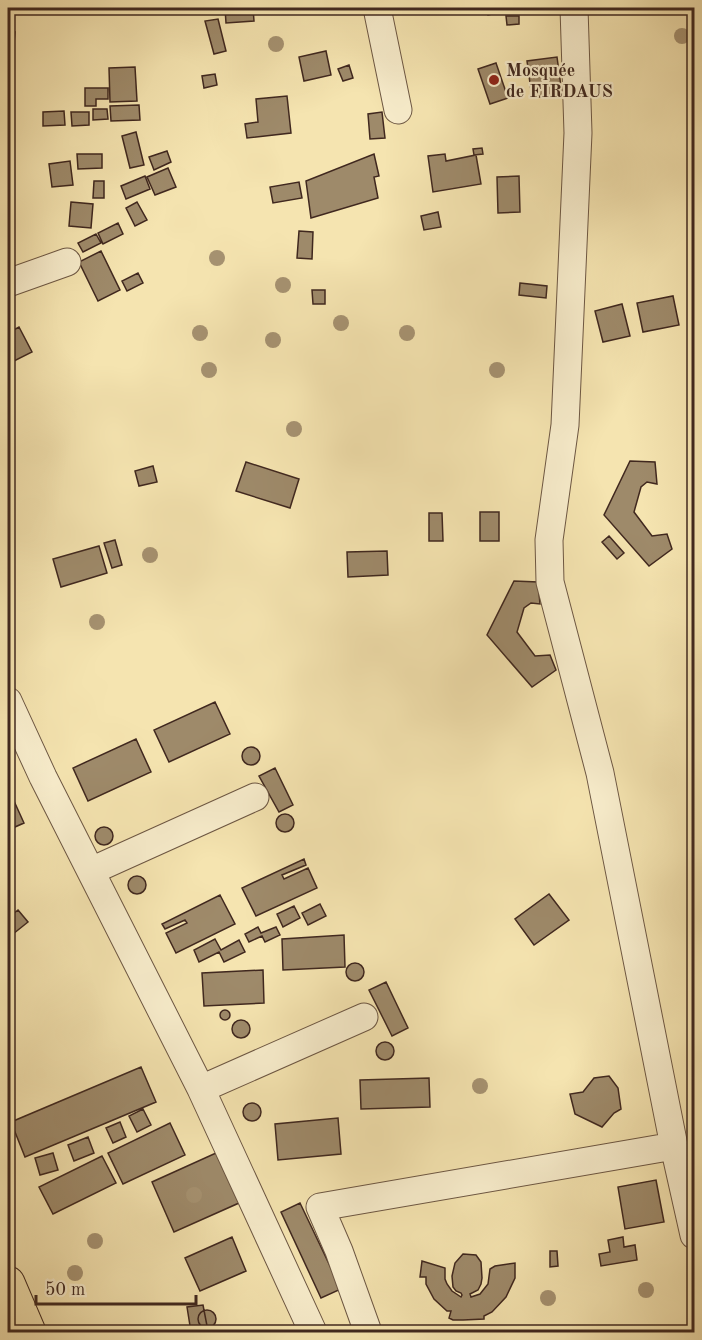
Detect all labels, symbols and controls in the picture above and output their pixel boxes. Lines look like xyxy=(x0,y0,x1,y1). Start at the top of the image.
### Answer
place label: Mosquée de FIRDAUS xyxy=(506,62,613,101)
marker: Mosquée de FIRDAUS xyxy=(487,73,501,87)
scale bar xyxy=(36,1268,196,1306)
text: 50 m xyxy=(45,1281,85,1299)

